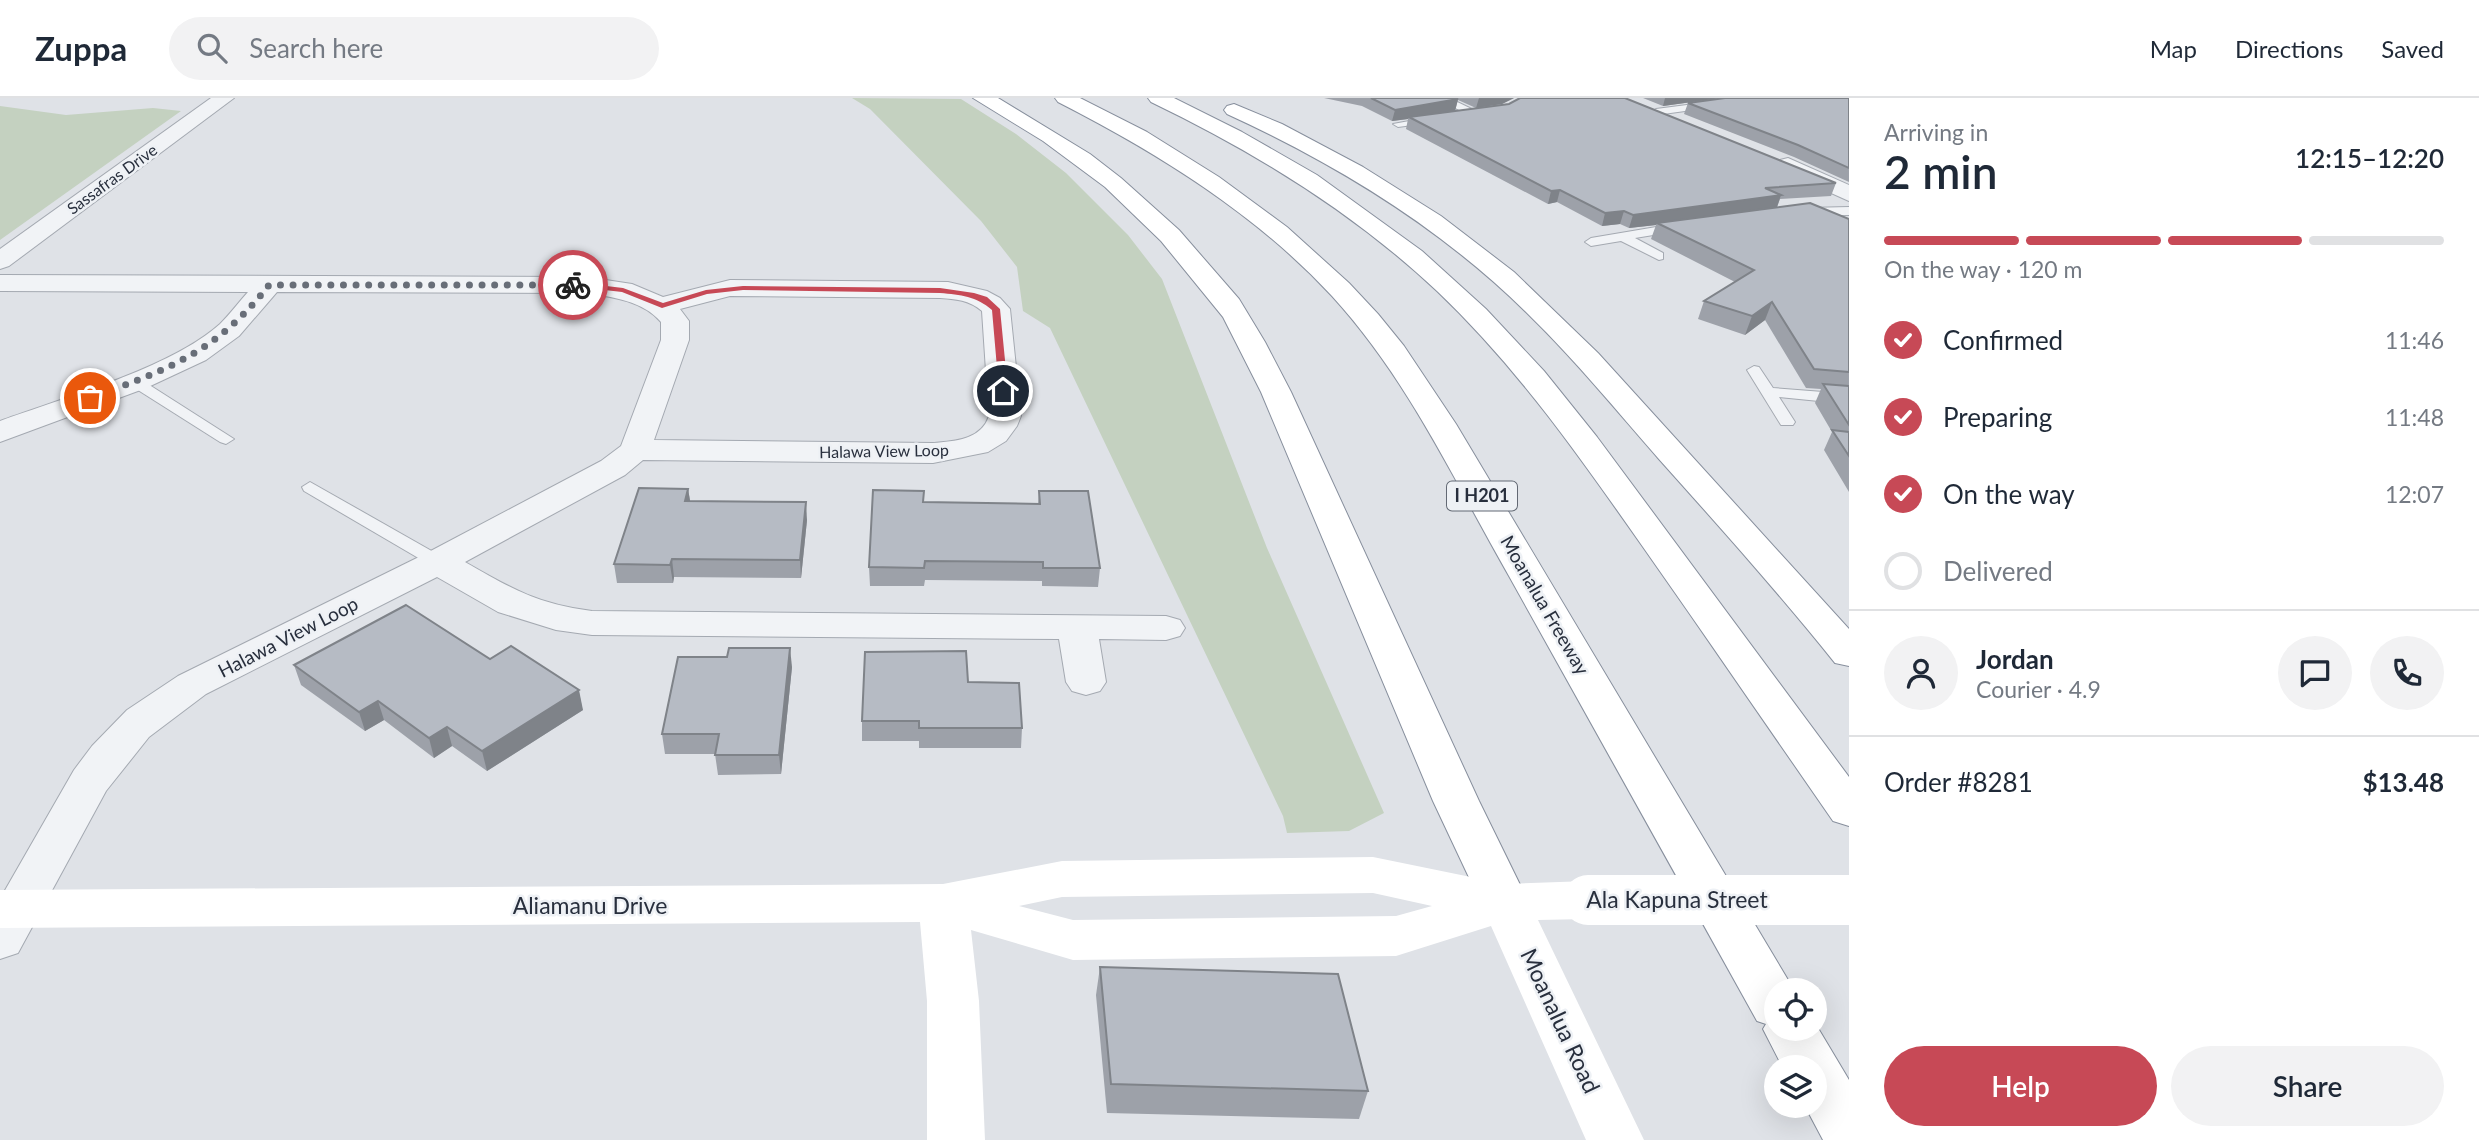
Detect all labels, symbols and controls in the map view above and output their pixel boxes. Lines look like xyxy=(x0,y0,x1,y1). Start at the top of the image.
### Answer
search box xyxy=(169,17,659,80)
text: Zuppa xyxy=(35,28,127,68)
icon: search xyxy=(193,29,231,67)
text: Search here xyxy=(249,32,383,64)
text: Map xyxy=(2150,34,2197,63)
text: Directions xyxy=(2235,34,2343,63)
text: Saved xyxy=(2381,34,2444,63)
text: Arriving in xyxy=(1884,118,1988,146)
street label: Sassafras Drive xyxy=(63,140,160,218)
text: 12:15–12:20 xyxy=(2295,142,2444,174)
text: 2 min xyxy=(1884,144,1998,199)
courier xyxy=(538,250,608,320)
text: On the way · 120 m xyxy=(1884,255,2083,283)
icon: bike xyxy=(554,266,592,304)
icon: check xyxy=(1884,321,1922,359)
text: Confirmed xyxy=(1943,324,2063,356)
text: 11:46 xyxy=(2385,326,2444,354)
pin xyxy=(973,361,1033,421)
pin xyxy=(60,368,120,428)
icon: home xyxy=(984,372,1022,410)
icon: bag xyxy=(71,379,109,417)
icon: check xyxy=(1884,398,1922,436)
text: Preparing xyxy=(1943,401,2052,433)
text: 11:48 xyxy=(2385,403,2444,431)
street label: Halawa View Loop xyxy=(819,440,949,461)
icon: check xyxy=(1884,475,1922,513)
text: On the way xyxy=(1943,478,2075,510)
text: 12:07 xyxy=(2385,480,2444,508)
road number: I H201 xyxy=(1447,482,1517,510)
street label: Moanalua Freeway xyxy=(1496,531,1595,679)
text: Delivered xyxy=(1943,555,2053,587)
street label: Halawa View Loop xyxy=(214,591,362,682)
button: person xyxy=(1884,636,1958,710)
button: chat xyxy=(2278,636,2352,710)
button: phone xyxy=(2370,636,2444,710)
text: Jordan xyxy=(1976,643,2054,675)
text: Courier · 4.9 xyxy=(1976,675,2101,703)
text: Order #8281 xyxy=(1884,766,2033,798)
text: $13.48 xyxy=(2362,766,2444,798)
street label: Ala Kapuna Street xyxy=(1586,885,1768,913)
street label: Aliamanu Drive xyxy=(513,891,667,919)
street label: Moanalua Road xyxy=(1515,944,1607,1097)
map controls xyxy=(1764,978,1827,1118)
button: locate xyxy=(1764,978,1827,1041)
button: Help xyxy=(1884,1046,2157,1126)
button: Share xyxy=(2171,1046,2444,1126)
button: layers xyxy=(1764,1055,1827,1118)

